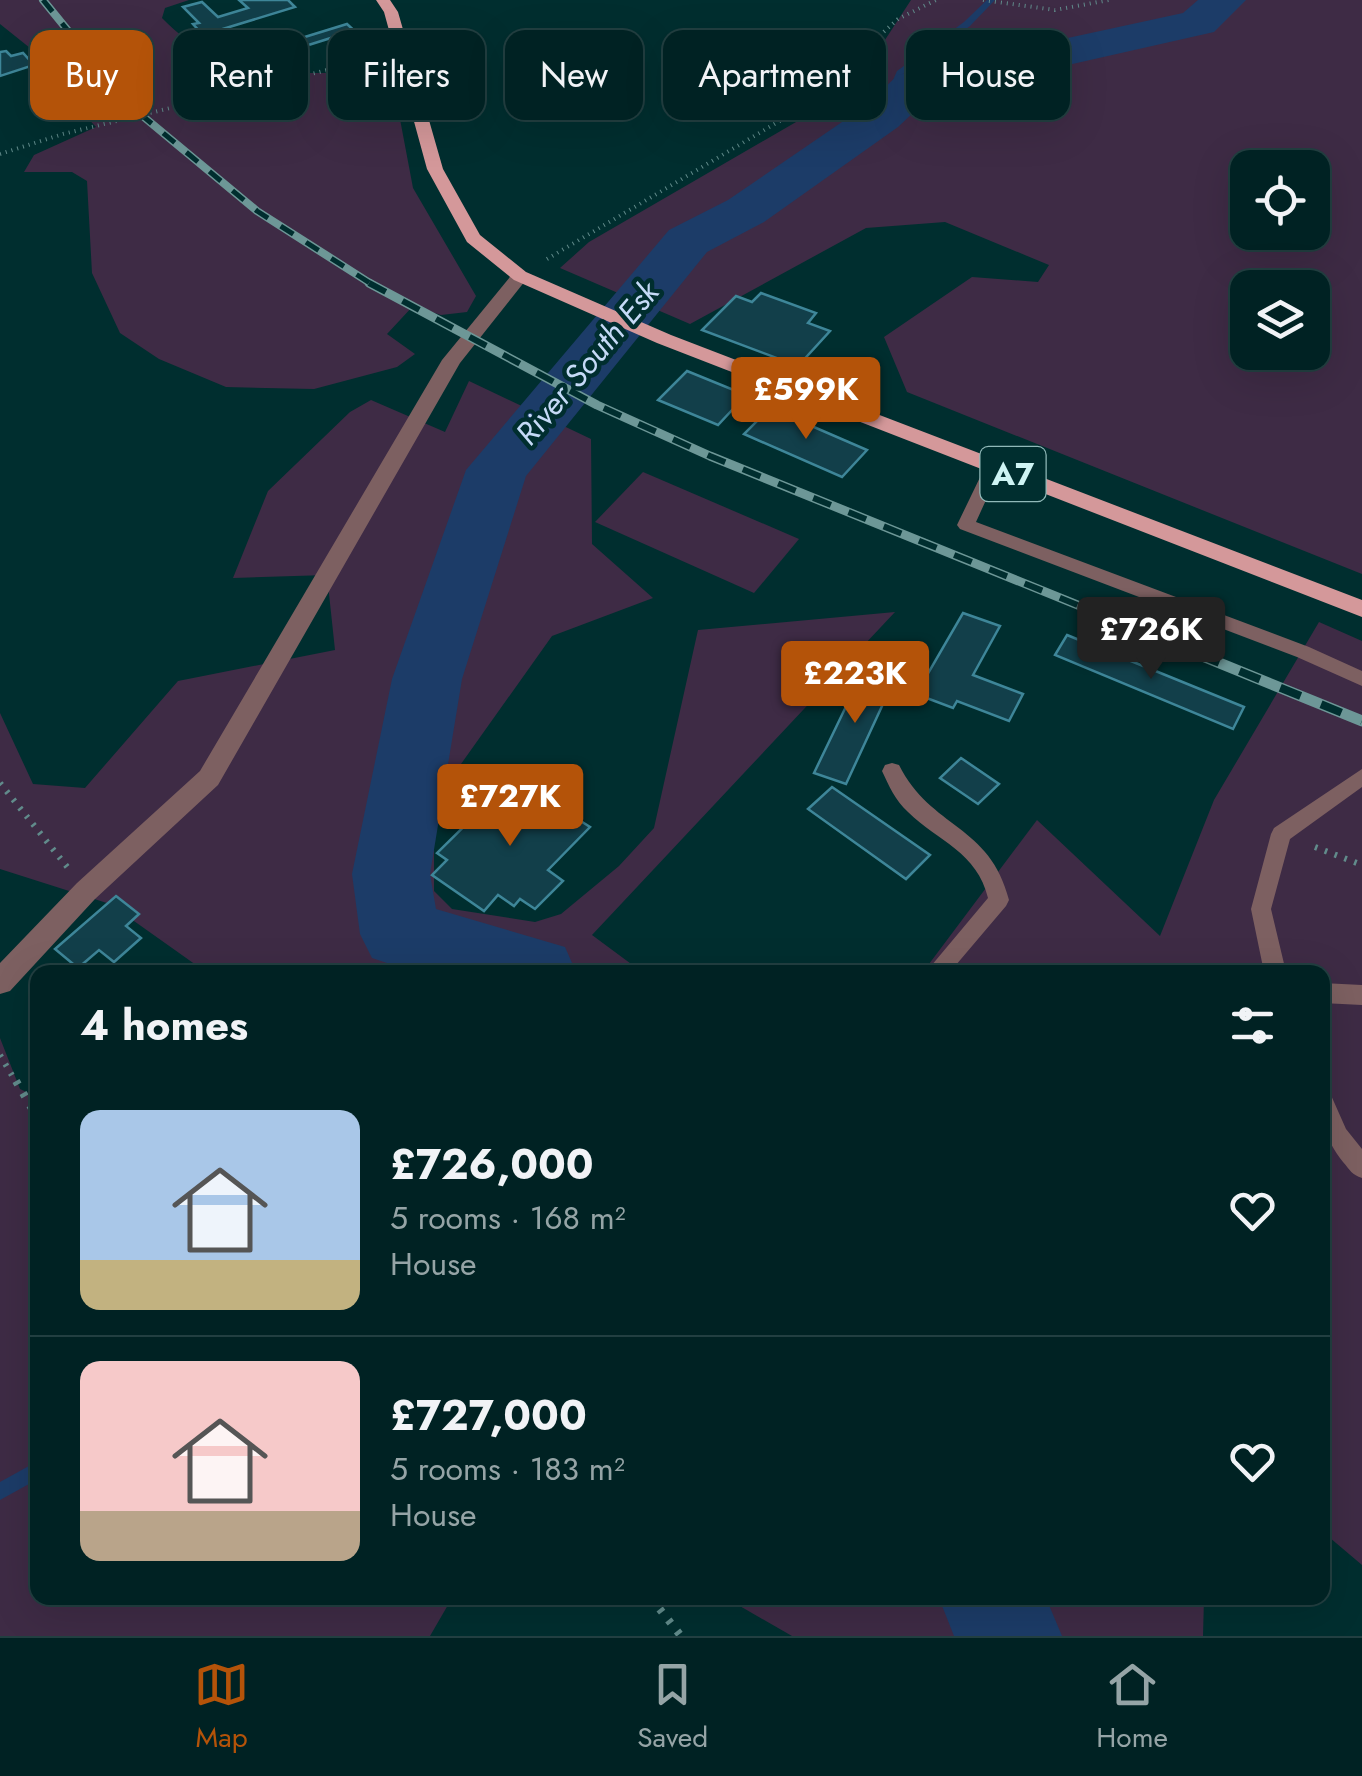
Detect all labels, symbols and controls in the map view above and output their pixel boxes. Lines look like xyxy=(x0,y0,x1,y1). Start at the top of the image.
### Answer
chip: Buy xyxy=(30,30,153,120)
chip: Rent xyxy=(173,30,308,120)
chip: Filters xyxy=(328,30,485,120)
chip: New xyxy=(505,30,643,120)
chip: Apartment xyxy=(663,30,886,120)
chip: House xyxy=(906,30,1070,120)
map controls xyxy=(1230,150,1330,370)
button: locate xyxy=(1230,150,1330,250)
water label: River South Esk xyxy=(505,270,670,455)
button: layers xyxy=(1230,270,1330,370)
pin: £599K xyxy=(736,357,876,442)
text: £599K xyxy=(753,366,859,412)
road number: A7 xyxy=(980,447,1046,501)
pin: £726K xyxy=(1081,597,1221,682)
text: £726K xyxy=(1099,606,1203,652)
pin: £223K xyxy=(785,641,925,726)
text: £223K xyxy=(803,650,907,696)
pin: £727K xyxy=(440,764,580,849)
text: £727K xyxy=(459,773,561,819)
text: 4 homes xyxy=(80,995,248,1056)
icon: filters xyxy=(1225,998,1280,1053)
text: £726,000 xyxy=(390,1134,594,1195)
icon: home xyxy=(160,1150,280,1270)
icon: heart xyxy=(1225,1183,1280,1238)
text: 5 rooms · 168 m² xyxy=(390,1195,626,1241)
text: House xyxy=(390,1241,477,1287)
text: £727,000 xyxy=(390,1385,587,1446)
icon: home xyxy=(160,1401,280,1521)
icon: heart xyxy=(1225,1434,1280,1489)
text: 5 rooms · 183 m² xyxy=(390,1446,625,1492)
text: House xyxy=(390,1492,477,1538)
tab: Map xyxy=(194,1657,249,1758)
tab: Saved xyxy=(637,1657,708,1758)
tab: Home xyxy=(1096,1657,1168,1758)

